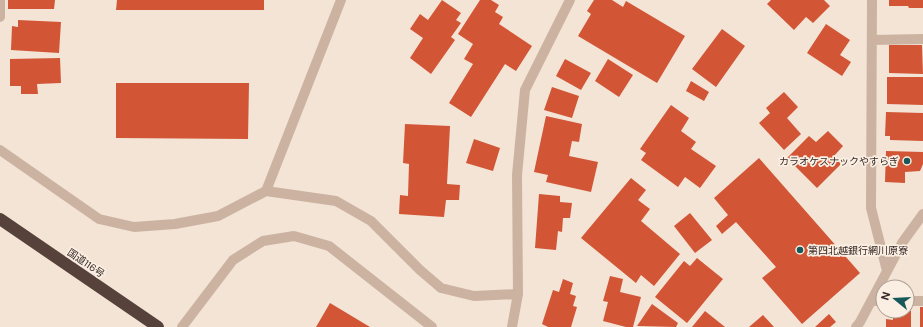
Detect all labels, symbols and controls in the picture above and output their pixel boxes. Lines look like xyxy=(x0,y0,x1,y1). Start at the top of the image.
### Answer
place label: カラオケスナックやすらぎ xyxy=(779,155,899,168)
marker: カラオケスナックやすらぎ xyxy=(902,156,912,166)
place label: 第四北越銀行網川原寮 xyxy=(808,244,908,257)
marker: 第四北越銀行網川原寮 xyxy=(795,245,805,255)
street label: 国道116号 xyxy=(65,246,107,280)
north arrow xyxy=(875,279,915,319)
text: N xyxy=(878,290,893,302)

